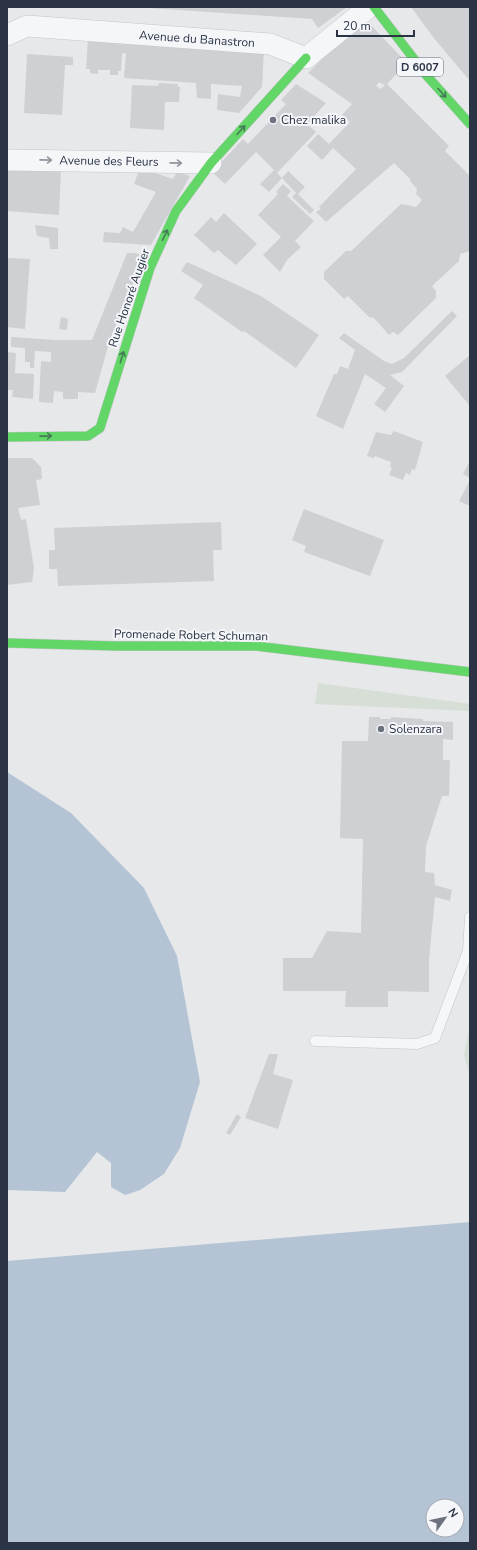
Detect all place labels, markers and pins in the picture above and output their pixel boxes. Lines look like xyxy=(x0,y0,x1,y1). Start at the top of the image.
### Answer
place label: Chez malika xyxy=(281,112,346,128)
marker: Chez malika xyxy=(268,115,278,125)
place label: Solenzara xyxy=(389,721,442,737)
marker: Solenzara xyxy=(376,724,386,734)

